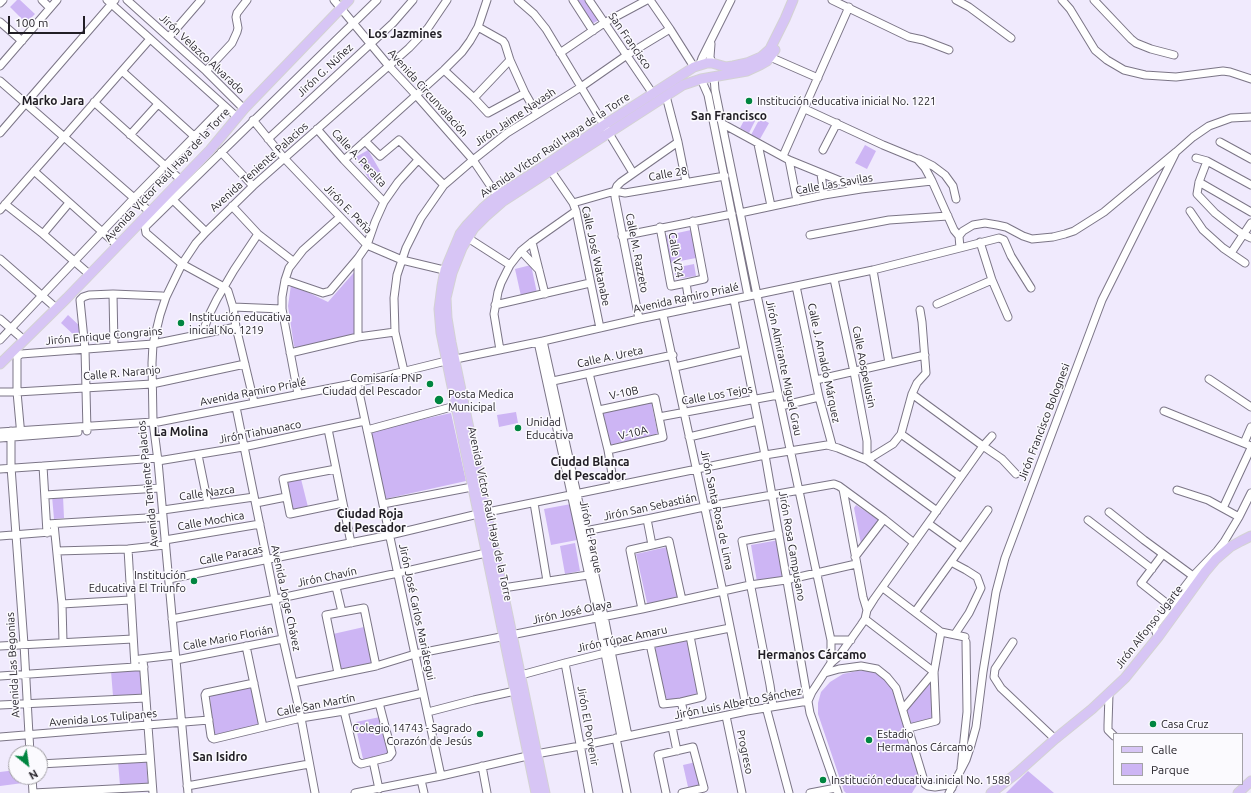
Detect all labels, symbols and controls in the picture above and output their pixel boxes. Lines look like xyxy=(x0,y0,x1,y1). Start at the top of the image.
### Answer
scale bar xyxy=(10,8,87,34)
street label: San Francisco xyxy=(606,10,654,72)
street label: Jirón Velazco Alvarado xyxy=(157,11,247,97)
text: 100 m xyxy=(15,16,48,29)
district label: Los Jazmines xyxy=(368,27,442,41)
street label: Jirón G. Núñez xyxy=(294,41,356,99)
street label: Avenida Circunvalación xyxy=(385,46,471,140)
street label: Jirón Jaime Navash xyxy=(472,85,558,149)
street label: Avenida Víctor Raúl Haya de la Torre xyxy=(478,90,632,200)
district label: Marko Jara xyxy=(22,94,84,108)
place label: Institución educativa inicial No. 1221 xyxy=(757,94,936,108)
marker: Institución educativa inicial No. 1221 xyxy=(744,96,754,106)
street label: Avenida Víctor Raúl Haya de la Torre xyxy=(101,105,233,245)
district label: San Francisco xyxy=(691,109,767,123)
street label: Avenida Teniente Palacios xyxy=(207,119,311,215)
street label: Calle A. Peralta xyxy=(329,126,389,190)
street label: Calle 28 xyxy=(648,164,688,184)
street label: Calle Las Savilas xyxy=(794,171,874,197)
street label: Jirón E. Peña xyxy=(321,182,375,236)
street label: Calle José Watanabe xyxy=(579,205,613,307)
street label: Calle M. Razzeto xyxy=(623,212,651,294)
street label: Calle V24 xyxy=(665,231,687,279)
street label: Avenida Ramiro Prialé xyxy=(632,280,740,316)
street label: Jirón Almirante Miguel Grau xyxy=(763,299,805,437)
street label: Calle J. Arnaldo Márquez xyxy=(805,302,843,424)
place label: Institución educativa inicial No. 1219 xyxy=(189,310,291,336)
marker: Institución educativa inicial No. 1219 xyxy=(176,318,186,328)
street label: Jirón Enrique Congrains xyxy=(45,324,163,348)
street label: Calle Aospellusin xyxy=(850,325,878,409)
street label: Calle A. Ureta xyxy=(576,344,644,370)
street label: Jirón Francisco Bolognesi xyxy=(1016,361,1072,483)
street label: Calle R. Naranjo xyxy=(83,363,161,383)
place label: Comisaría PNP Ciudad del Pescador xyxy=(322,371,422,397)
street label: Avenida Ramiro Prialé xyxy=(199,375,307,409)
marker: Comisaría PNP Ciudad del Pescador xyxy=(425,379,435,389)
street label: Calle Los Tejos xyxy=(681,382,753,408)
street label: V-10B xyxy=(608,383,640,403)
place label: Posta Medica Municipal xyxy=(448,387,514,413)
marker: Posta Medica Municipal xyxy=(433,394,445,406)
place label: Unidad Educativa xyxy=(526,415,574,441)
street label: Jirón Tiahuanaco xyxy=(218,418,302,446)
street label: Avenida Teniente Palacios xyxy=(135,420,161,548)
marker: Unidad Educativa xyxy=(513,423,523,433)
street label: V-10A xyxy=(617,423,649,443)
district label: La Molina xyxy=(154,425,208,439)
street label: Avenida Víctor Raúl Haya de la Torre xyxy=(465,426,515,602)
street label: Jirón Santa Rosa de Lima xyxy=(698,449,736,571)
district label: Ciudad Blanca del Pescador xyxy=(550,455,630,483)
street label: Calle Nazca xyxy=(178,483,236,503)
street label: Jirón Rosa Campusano xyxy=(776,490,808,602)
street label: Jirón San Sebastián xyxy=(602,491,698,523)
street label: Jirón El Parque xyxy=(577,499,605,575)
district label: Ciudad Roja del Pescador xyxy=(334,507,406,535)
street label: Calle Mochica xyxy=(177,509,245,533)
street label: Calle Paracas xyxy=(198,542,264,568)
street label: Jirón José Carlos Mariátegui xyxy=(396,543,438,681)
street label: Avenida Jorge Chávez xyxy=(268,544,304,652)
street label: Jirón Chavín xyxy=(296,564,358,590)
place label: Institución Educativa El Triunfo xyxy=(89,568,186,594)
marker: Institución Educativa El Triunfo xyxy=(189,576,199,586)
street label: Jirón Alfonso Ugarte xyxy=(1112,583,1186,671)
street label: Jirón José Olaya xyxy=(531,597,613,627)
street label: Avenida Las Begonias xyxy=(4,612,22,718)
street label: Calle Mario Florián xyxy=(182,623,274,653)
street label: Jirón Túpac Amaru xyxy=(576,623,668,655)
district label: Hermanos Cárcamo xyxy=(757,648,867,662)
street label: Jirón Luis Alberto Sánchez xyxy=(673,684,803,722)
street label: Jirón El Porvenir xyxy=(574,685,602,767)
street label: Calle San Martín xyxy=(276,691,356,719)
street label: Avenida Los Tulipanes xyxy=(49,707,157,729)
place label: Casa Cruz xyxy=(1161,717,1209,731)
marker: Casa Cruz xyxy=(1148,719,1158,729)
place label: Colegio 14743 - Sagrado Corazón de Jesús xyxy=(352,721,472,747)
place label: Estadio Hermanos Cárcamo xyxy=(877,727,973,753)
marker: Colegio 14743 - Sagrado Corazón de Jesús xyxy=(475,729,485,739)
street label: Progreso xyxy=(734,729,756,775)
legend xyxy=(1113,733,1243,785)
marker: Estadio Hermanos Cárcamo xyxy=(864,735,874,745)
text: Calle xyxy=(1151,743,1177,756)
north arrow xyxy=(8,745,48,785)
district label: San Isidro xyxy=(192,750,248,764)
text: Parque xyxy=(1151,763,1189,776)
text: N xyxy=(27,767,40,782)
place label: Institución educativa inicial No. 1588 xyxy=(831,773,1010,787)
marker: Institución educativa inicial No. 1588 xyxy=(818,775,828,785)

